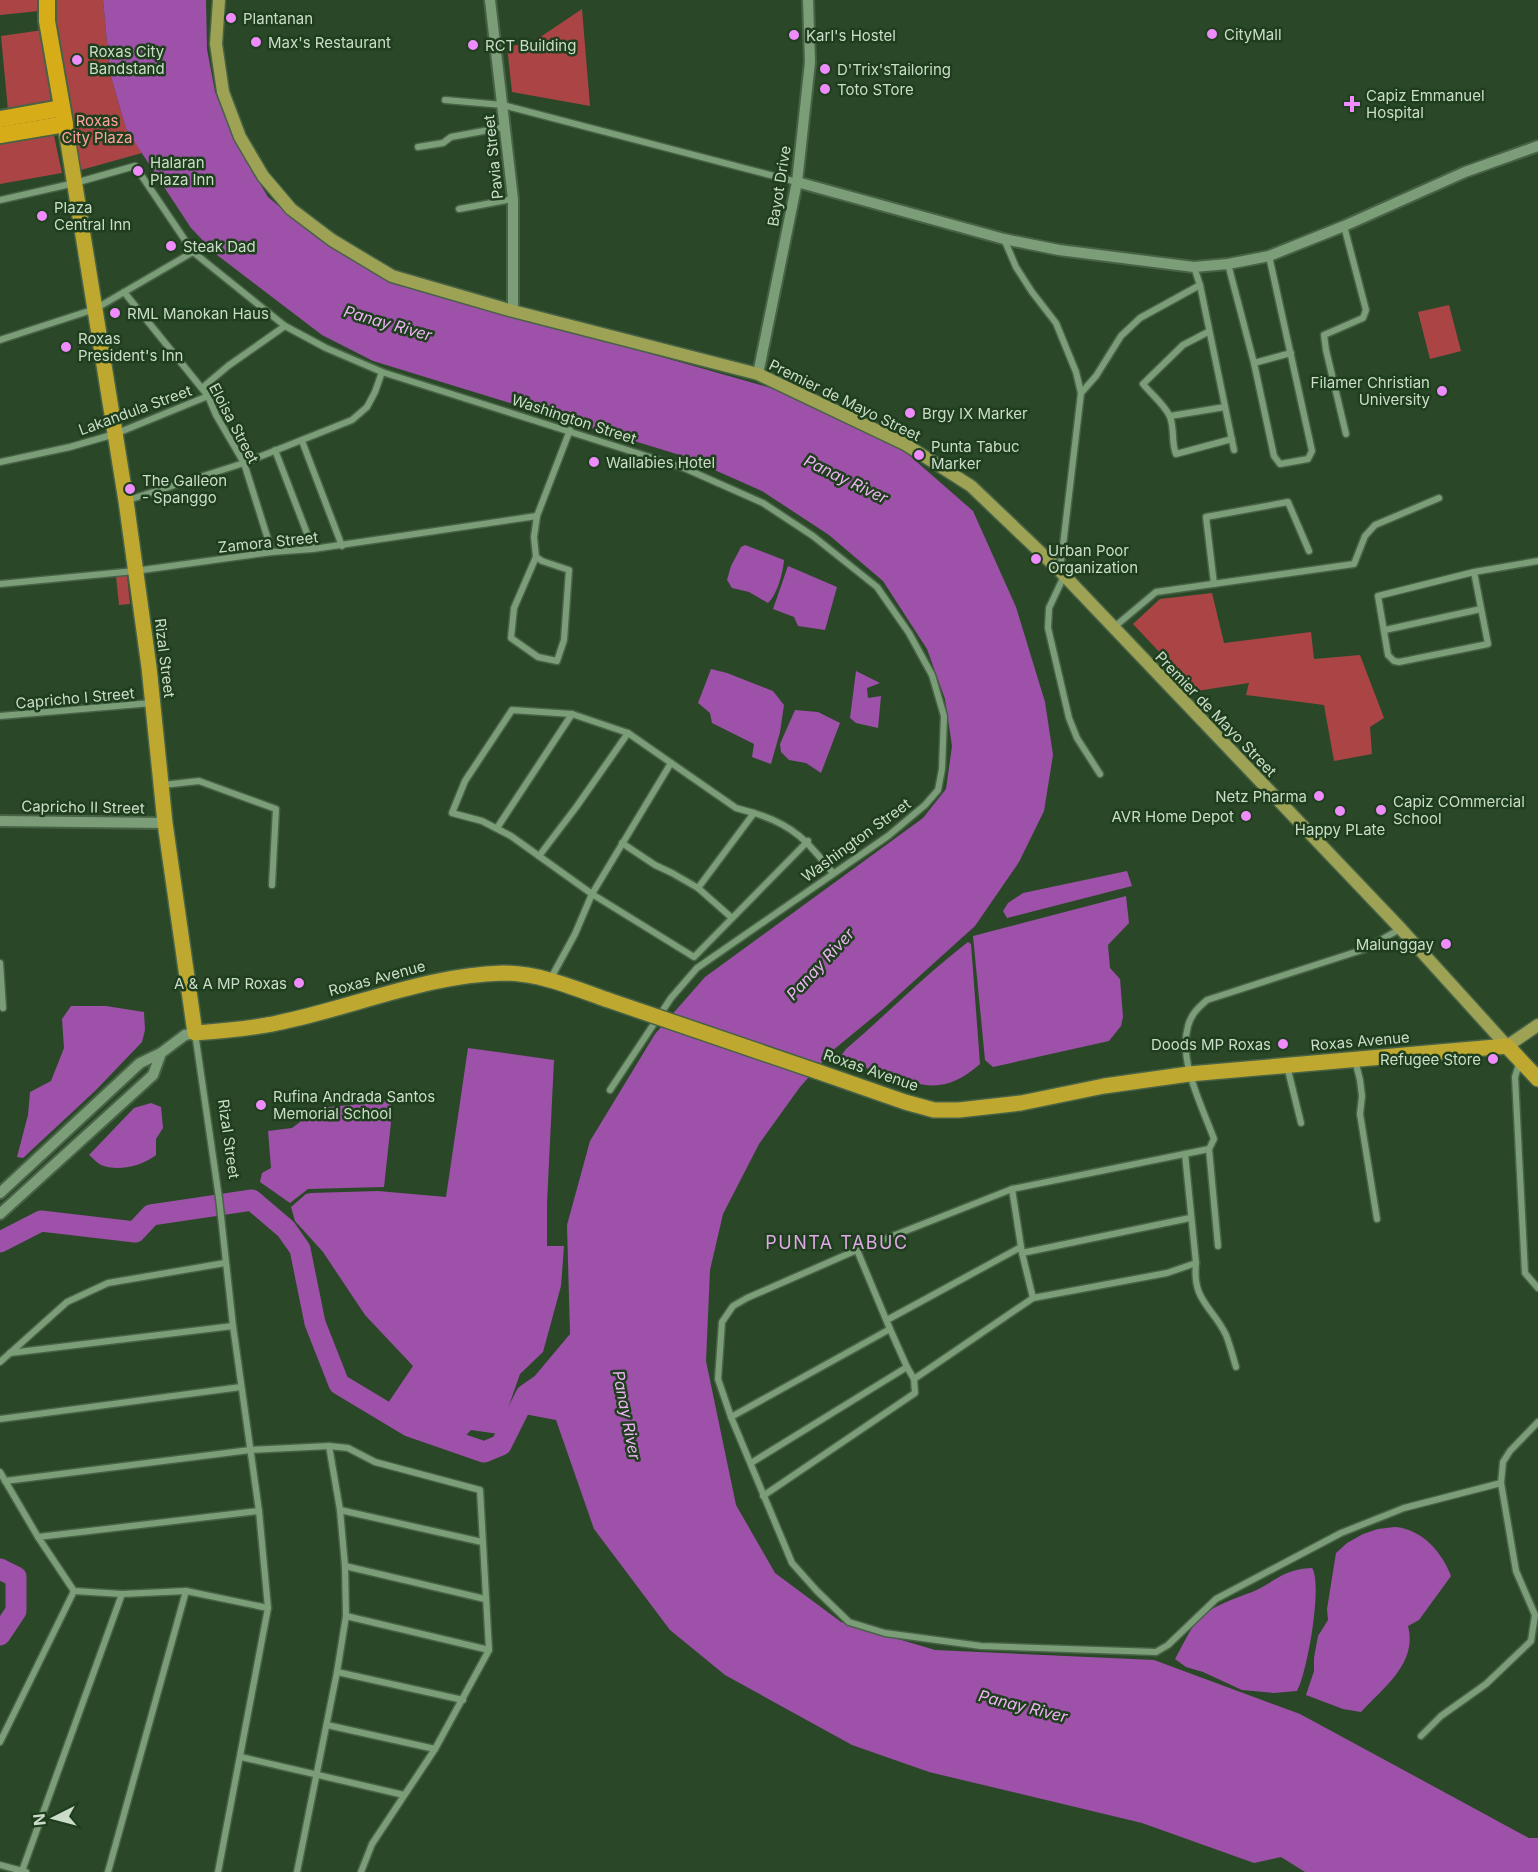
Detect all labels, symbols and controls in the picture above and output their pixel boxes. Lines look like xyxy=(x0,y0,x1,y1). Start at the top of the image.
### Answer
place label: Plantanan xyxy=(243,9,313,28)
marker: Plantanan xyxy=(224,11,238,25)
place label: CityMall xyxy=(1224,25,1282,44)
place label: Karl's Hostel xyxy=(806,26,896,45)
marker: CityMall xyxy=(1205,27,1219,41)
marker: Karl's Hostel xyxy=(787,28,801,42)
place label: Max's Restaurant xyxy=(268,33,391,52)
marker: Max's Restaurant xyxy=(249,35,263,49)
place label: RCT Building xyxy=(485,36,576,55)
marker: RCT Building xyxy=(466,38,480,52)
place label: Roxas City Bandstand xyxy=(89,42,165,78)
marker: Roxas City Bandstand xyxy=(70,53,84,67)
place label: D'Trix'sTailoring xyxy=(837,60,951,79)
marker: D'Trix'sTailoring xyxy=(818,62,832,76)
place label: Toto STore xyxy=(837,80,914,99)
marker: Toto STore xyxy=(818,82,832,96)
place label: Capiz Emmanuel Hospital xyxy=(1366,86,1485,122)
marker: Capiz Emmanuel Hospital xyxy=(1343,95,1361,113)
park label: Roxas City Plaza xyxy=(62,111,132,147)
street label: Pavia Street xyxy=(479,114,507,200)
street label: Bayot Drive xyxy=(763,144,795,228)
place label: Halaran Plaza Inn xyxy=(150,153,214,189)
marker: Halaran Plaza Inn xyxy=(131,164,145,178)
place label: Plaza Central Inn xyxy=(54,198,131,234)
marker: Plaza Central Inn xyxy=(35,209,49,223)
place label: Steak Dad xyxy=(183,237,256,256)
marker: Steak Dad xyxy=(164,239,178,253)
water label: Panay River xyxy=(342,301,435,345)
place label: RML Manokan Haus xyxy=(127,304,269,323)
marker: RML Manokan Haus xyxy=(108,306,122,320)
place label: Roxas President's Inn xyxy=(78,329,183,365)
marker: Roxas President's Inn xyxy=(59,340,73,354)
street label: Premier de Mayo Street xyxy=(766,355,924,445)
place label: Filamer Christian University xyxy=(1311,373,1431,409)
street label: Eloisa Street xyxy=(205,380,263,466)
street label: Lakandula Street xyxy=(76,381,194,439)
marker: Filamer Christian University xyxy=(1435,384,1449,398)
street label: Washington Street xyxy=(509,390,639,448)
place label: Brgy IX Marker xyxy=(922,404,1028,423)
marker: Brgy IX Marker xyxy=(903,406,917,420)
place label: Punta Tabuc Marker xyxy=(931,437,1020,473)
marker: Punta Tabuc Marker xyxy=(912,448,926,462)
water label: Panay River xyxy=(801,450,892,508)
place label: Wallabies Hotel xyxy=(606,453,715,472)
marker: Wallabies Hotel xyxy=(587,455,601,469)
place label: The Galleon - Spanggo xyxy=(142,471,227,507)
marker: The Galleon - Spanggo xyxy=(123,482,137,496)
street label: Zamora Street xyxy=(217,527,319,557)
place label: Urban Poor Organization xyxy=(1048,541,1138,577)
marker: Urban Poor Organization xyxy=(1029,552,1043,566)
street label: Rizal Street xyxy=(151,617,179,699)
street label: Premier de Mayo Street xyxy=(1151,647,1281,781)
street label: Capricho Ⅰ Street xyxy=(15,683,135,713)
place label: Netz Pharma xyxy=(1215,787,1307,806)
marker: Netz Pharma xyxy=(1312,789,1326,803)
place label: Capiz COmmercial School xyxy=(1393,792,1525,828)
street label: Washington Street xyxy=(798,794,914,886)
street label: Capricho Ⅱ Street xyxy=(21,796,145,818)
marker: Capiz COmmercial School xyxy=(1374,803,1388,817)
marker: Happy PLate xyxy=(1333,804,1347,818)
place label: AVR Home Depot xyxy=(1112,807,1234,826)
marker: AVR Home Depot xyxy=(1239,809,1253,823)
place label: Happy PLate xyxy=(1295,820,1385,839)
water label: Panay River xyxy=(782,923,859,1004)
place label: Malunggay xyxy=(1356,935,1435,954)
marker: Malunggay xyxy=(1439,937,1453,951)
street label: Roxas Avenue xyxy=(326,956,428,1000)
place label: A & A MP Roxas xyxy=(174,974,287,993)
marker: A & A MP Roxas xyxy=(292,976,306,990)
street label: Roxas Avenue xyxy=(1310,1027,1410,1055)
place label: Doods MP Roxas xyxy=(1151,1035,1271,1054)
marker: Doods MP Roxas xyxy=(1276,1037,1290,1051)
street label: Roxas Avenue xyxy=(821,1045,921,1095)
place label: Refugee Store xyxy=(1380,1050,1481,1069)
marker: Refugee Store xyxy=(1486,1052,1500,1066)
place label: Rufina Andrada Santos Memorial School xyxy=(273,1087,435,1123)
street label: Rizal Street xyxy=(214,1098,244,1180)
marker: Rufina Andrada Santos Memorial School xyxy=(254,1098,268,1112)
district label: PUNTA TABUC xyxy=(765,1232,909,1253)
water label: Panay River xyxy=(609,1369,646,1462)
water label: Panay River xyxy=(977,1685,1070,1727)
north arrow xyxy=(24,1788,84,1848)
text: N xyxy=(28,1812,50,1827)

